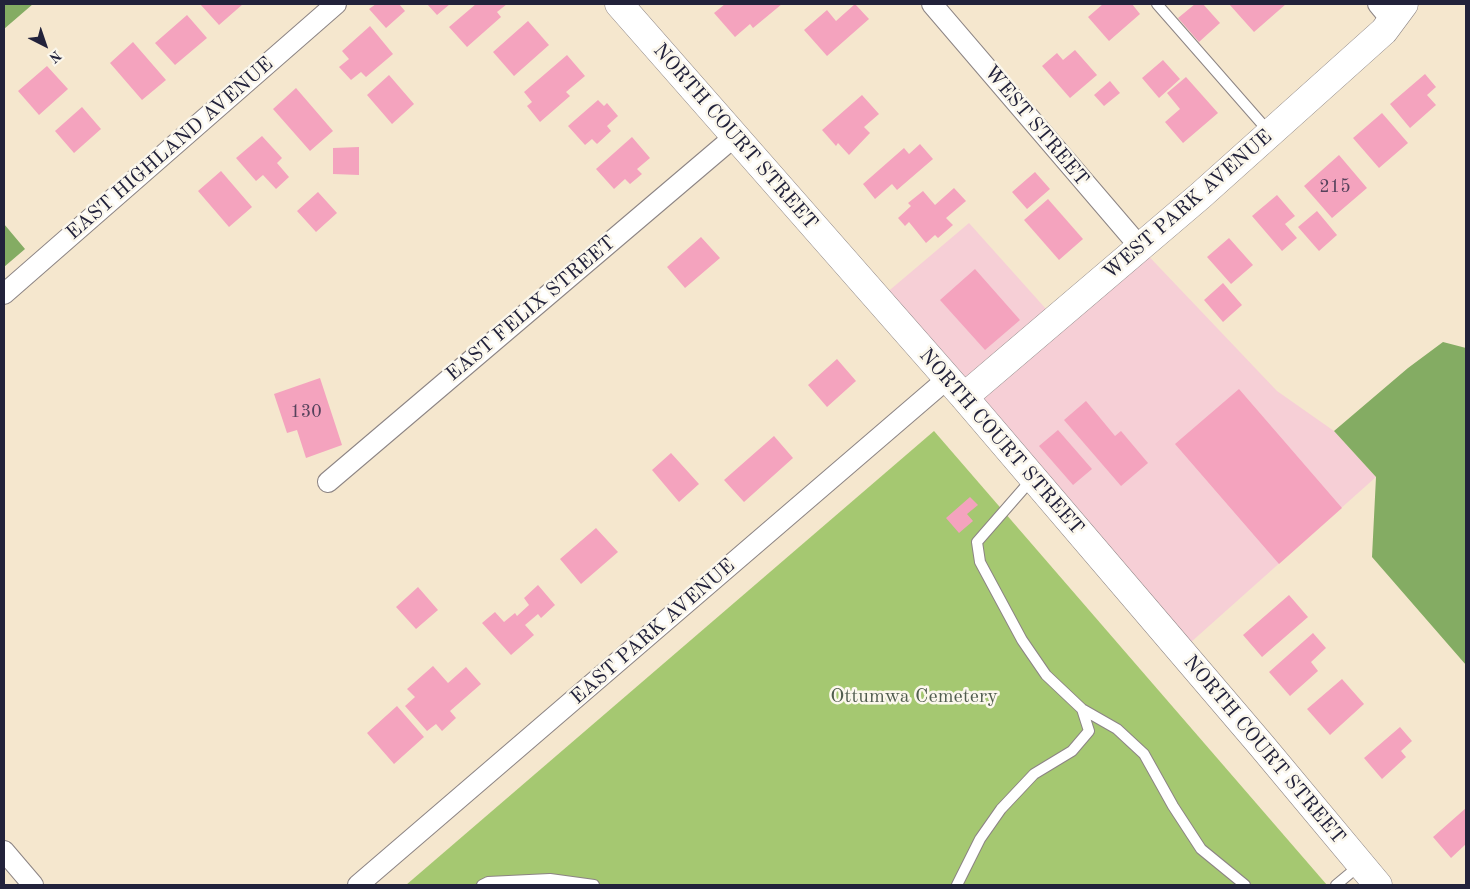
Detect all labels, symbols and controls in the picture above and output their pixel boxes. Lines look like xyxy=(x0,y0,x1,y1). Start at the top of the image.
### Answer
north arrow xyxy=(20,20,70,70)
street label: NORTH COURT STREET xyxy=(648,39,822,235)
text: N xyxy=(46,48,63,65)
street label: EAST HIGHLAND AVENUE xyxy=(62,53,278,245)
street label: WEST STREET xyxy=(978,61,1094,191)
street label: WEST PARK AVENUE xyxy=(1099,125,1277,285)
house number: 215 xyxy=(1319,176,1351,198)
street label: EAST FELIX STREET xyxy=(442,231,620,387)
street label: NORTH COURT STREET xyxy=(914,344,1088,540)
house number: 130 xyxy=(290,401,322,423)
street label: EAST PARK AVENUE xyxy=(566,554,740,710)
street label: NORTH COURT STREET xyxy=(1178,651,1350,849)
park label: Ottumwa Cemetery xyxy=(830,685,998,709)

